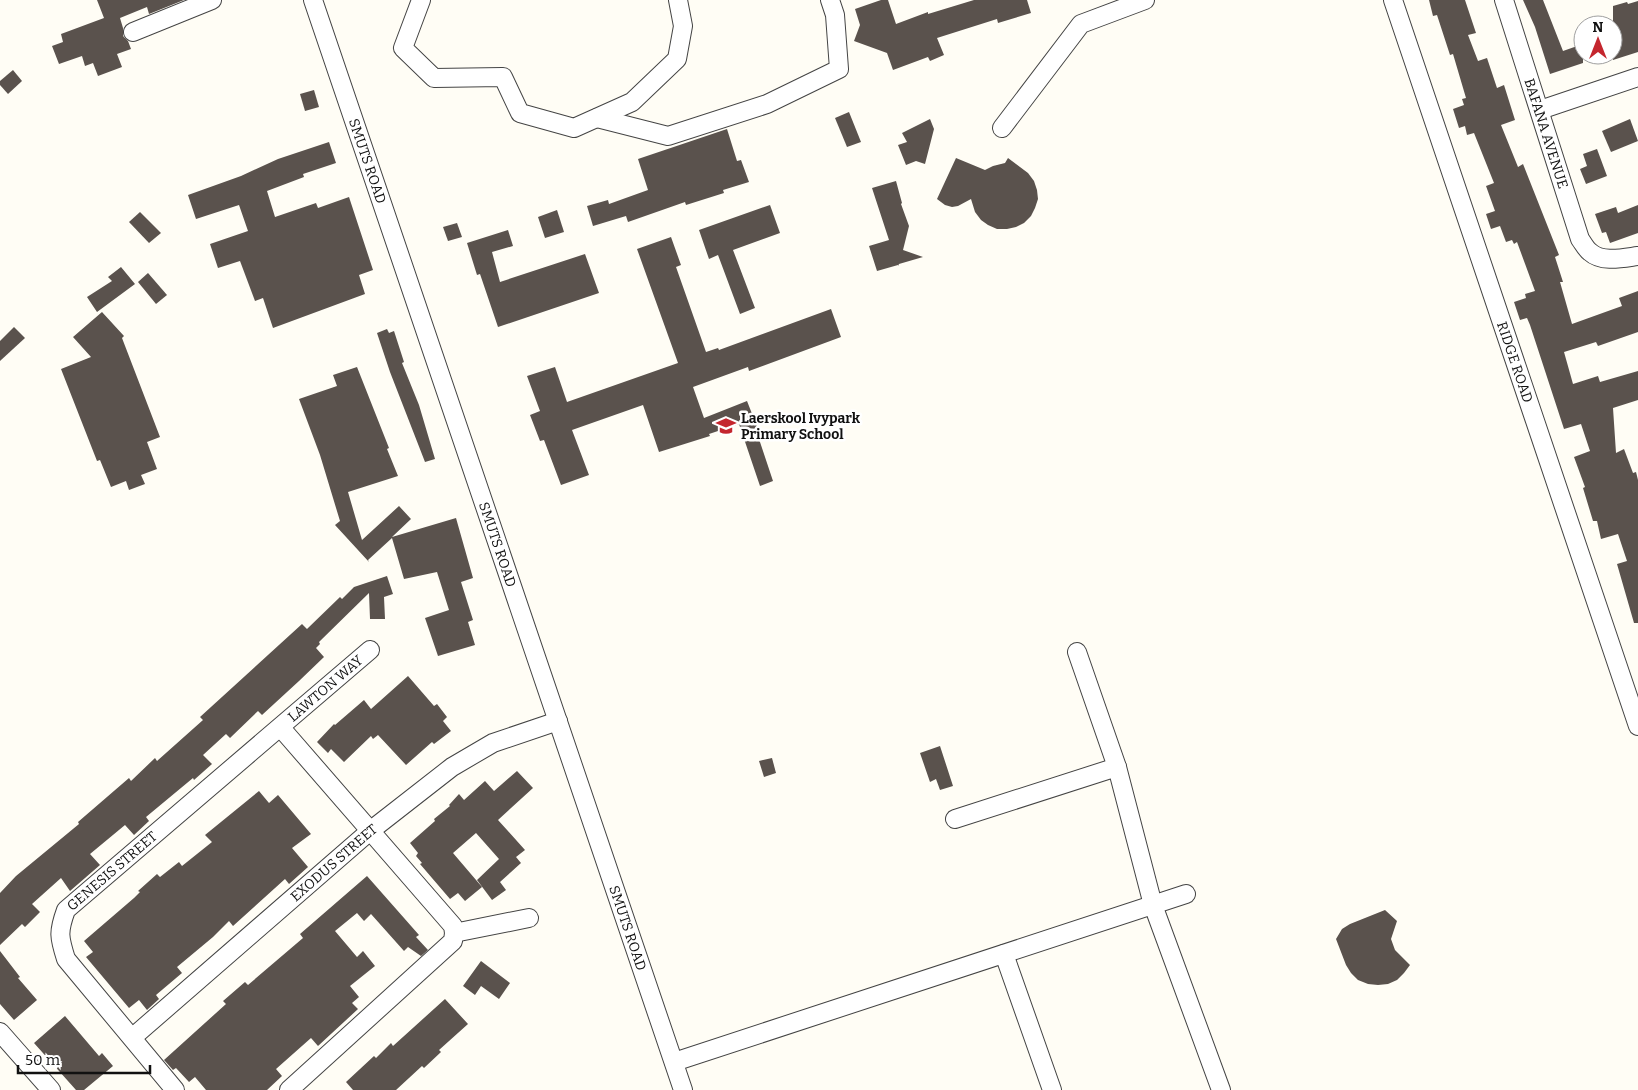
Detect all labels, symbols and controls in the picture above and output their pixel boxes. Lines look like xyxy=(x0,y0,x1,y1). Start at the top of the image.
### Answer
north arrow xyxy=(1573,15,1623,65)
text: N xyxy=(1593,19,1604,36)
street label: BAFANA AVENUE xyxy=(1521,76,1572,191)
street label: SMUTS ROAD xyxy=(345,116,390,206)
street label: RIDGE ROAD xyxy=(1494,319,1537,405)
place label: Laerskool Ivypark Primary School xyxy=(741,410,861,443)
school or university icon: Laerskool Ivypark Primary School xyxy=(715,415,737,437)
street label: SMUTS ROAD xyxy=(476,500,520,589)
street label: LAWTON WAY xyxy=(284,651,366,725)
street label: EXODUS STREET xyxy=(287,820,380,905)
street label: GENESIS STREET xyxy=(63,828,160,914)
street label: SMUTS ROAD xyxy=(606,883,650,973)
scale bar xyxy=(18,1042,150,1074)
text: 50 m xyxy=(25,1051,61,1069)

